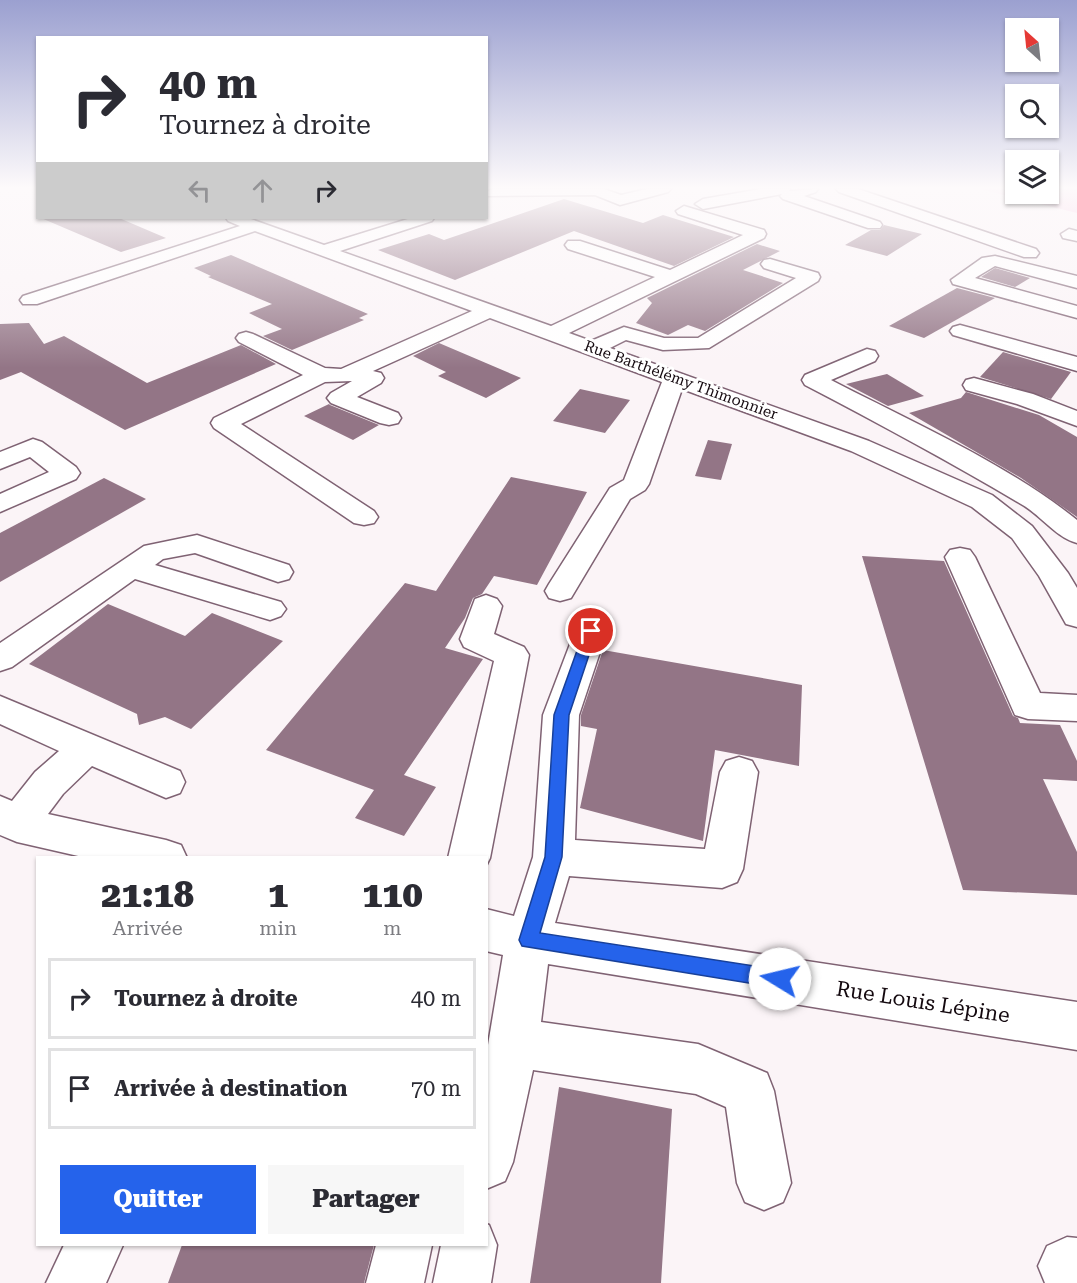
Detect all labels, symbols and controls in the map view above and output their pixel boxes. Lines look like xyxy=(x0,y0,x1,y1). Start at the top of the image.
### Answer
north arrow xyxy=(1005,18,1059,72)
map controls xyxy=(1005,18,1059,204)
text: 40 m xyxy=(159,59,257,108)
icon: right xyxy=(60,60,138,138)
button: search xyxy=(1005,84,1059,138)
text: Tournez à droite xyxy=(159,109,371,141)
button: layers xyxy=(1005,150,1059,204)
icon: left xyxy=(183,174,216,207)
icon: ahead xyxy=(246,174,279,207)
icon: right xyxy=(309,174,342,207)
street label: Rue Barthélémy Thimonnier xyxy=(582,337,780,423)
pin xyxy=(565,605,616,656)
icon: arrive xyxy=(574,614,607,647)
text: 21:18 xyxy=(101,874,194,916)
text: 1 xyxy=(268,874,288,916)
text: 110 xyxy=(362,874,423,916)
text: Arrivée xyxy=(113,916,183,940)
text: min xyxy=(259,916,297,940)
text: m xyxy=(383,916,402,940)
position arrow xyxy=(748,947,812,1011)
street label: Rue Louis Lépine xyxy=(834,976,1012,1028)
icon: right xyxy=(63,982,96,1015)
text: Tournez à droite xyxy=(114,986,298,1011)
text: 40 m xyxy=(411,986,461,1011)
icon: arrive xyxy=(63,1072,96,1105)
text: Arrivée à destination xyxy=(114,1076,348,1101)
text: 70 m xyxy=(411,1076,461,1101)
button: Quitter xyxy=(60,1165,256,1234)
button: Partager xyxy=(268,1165,464,1234)

